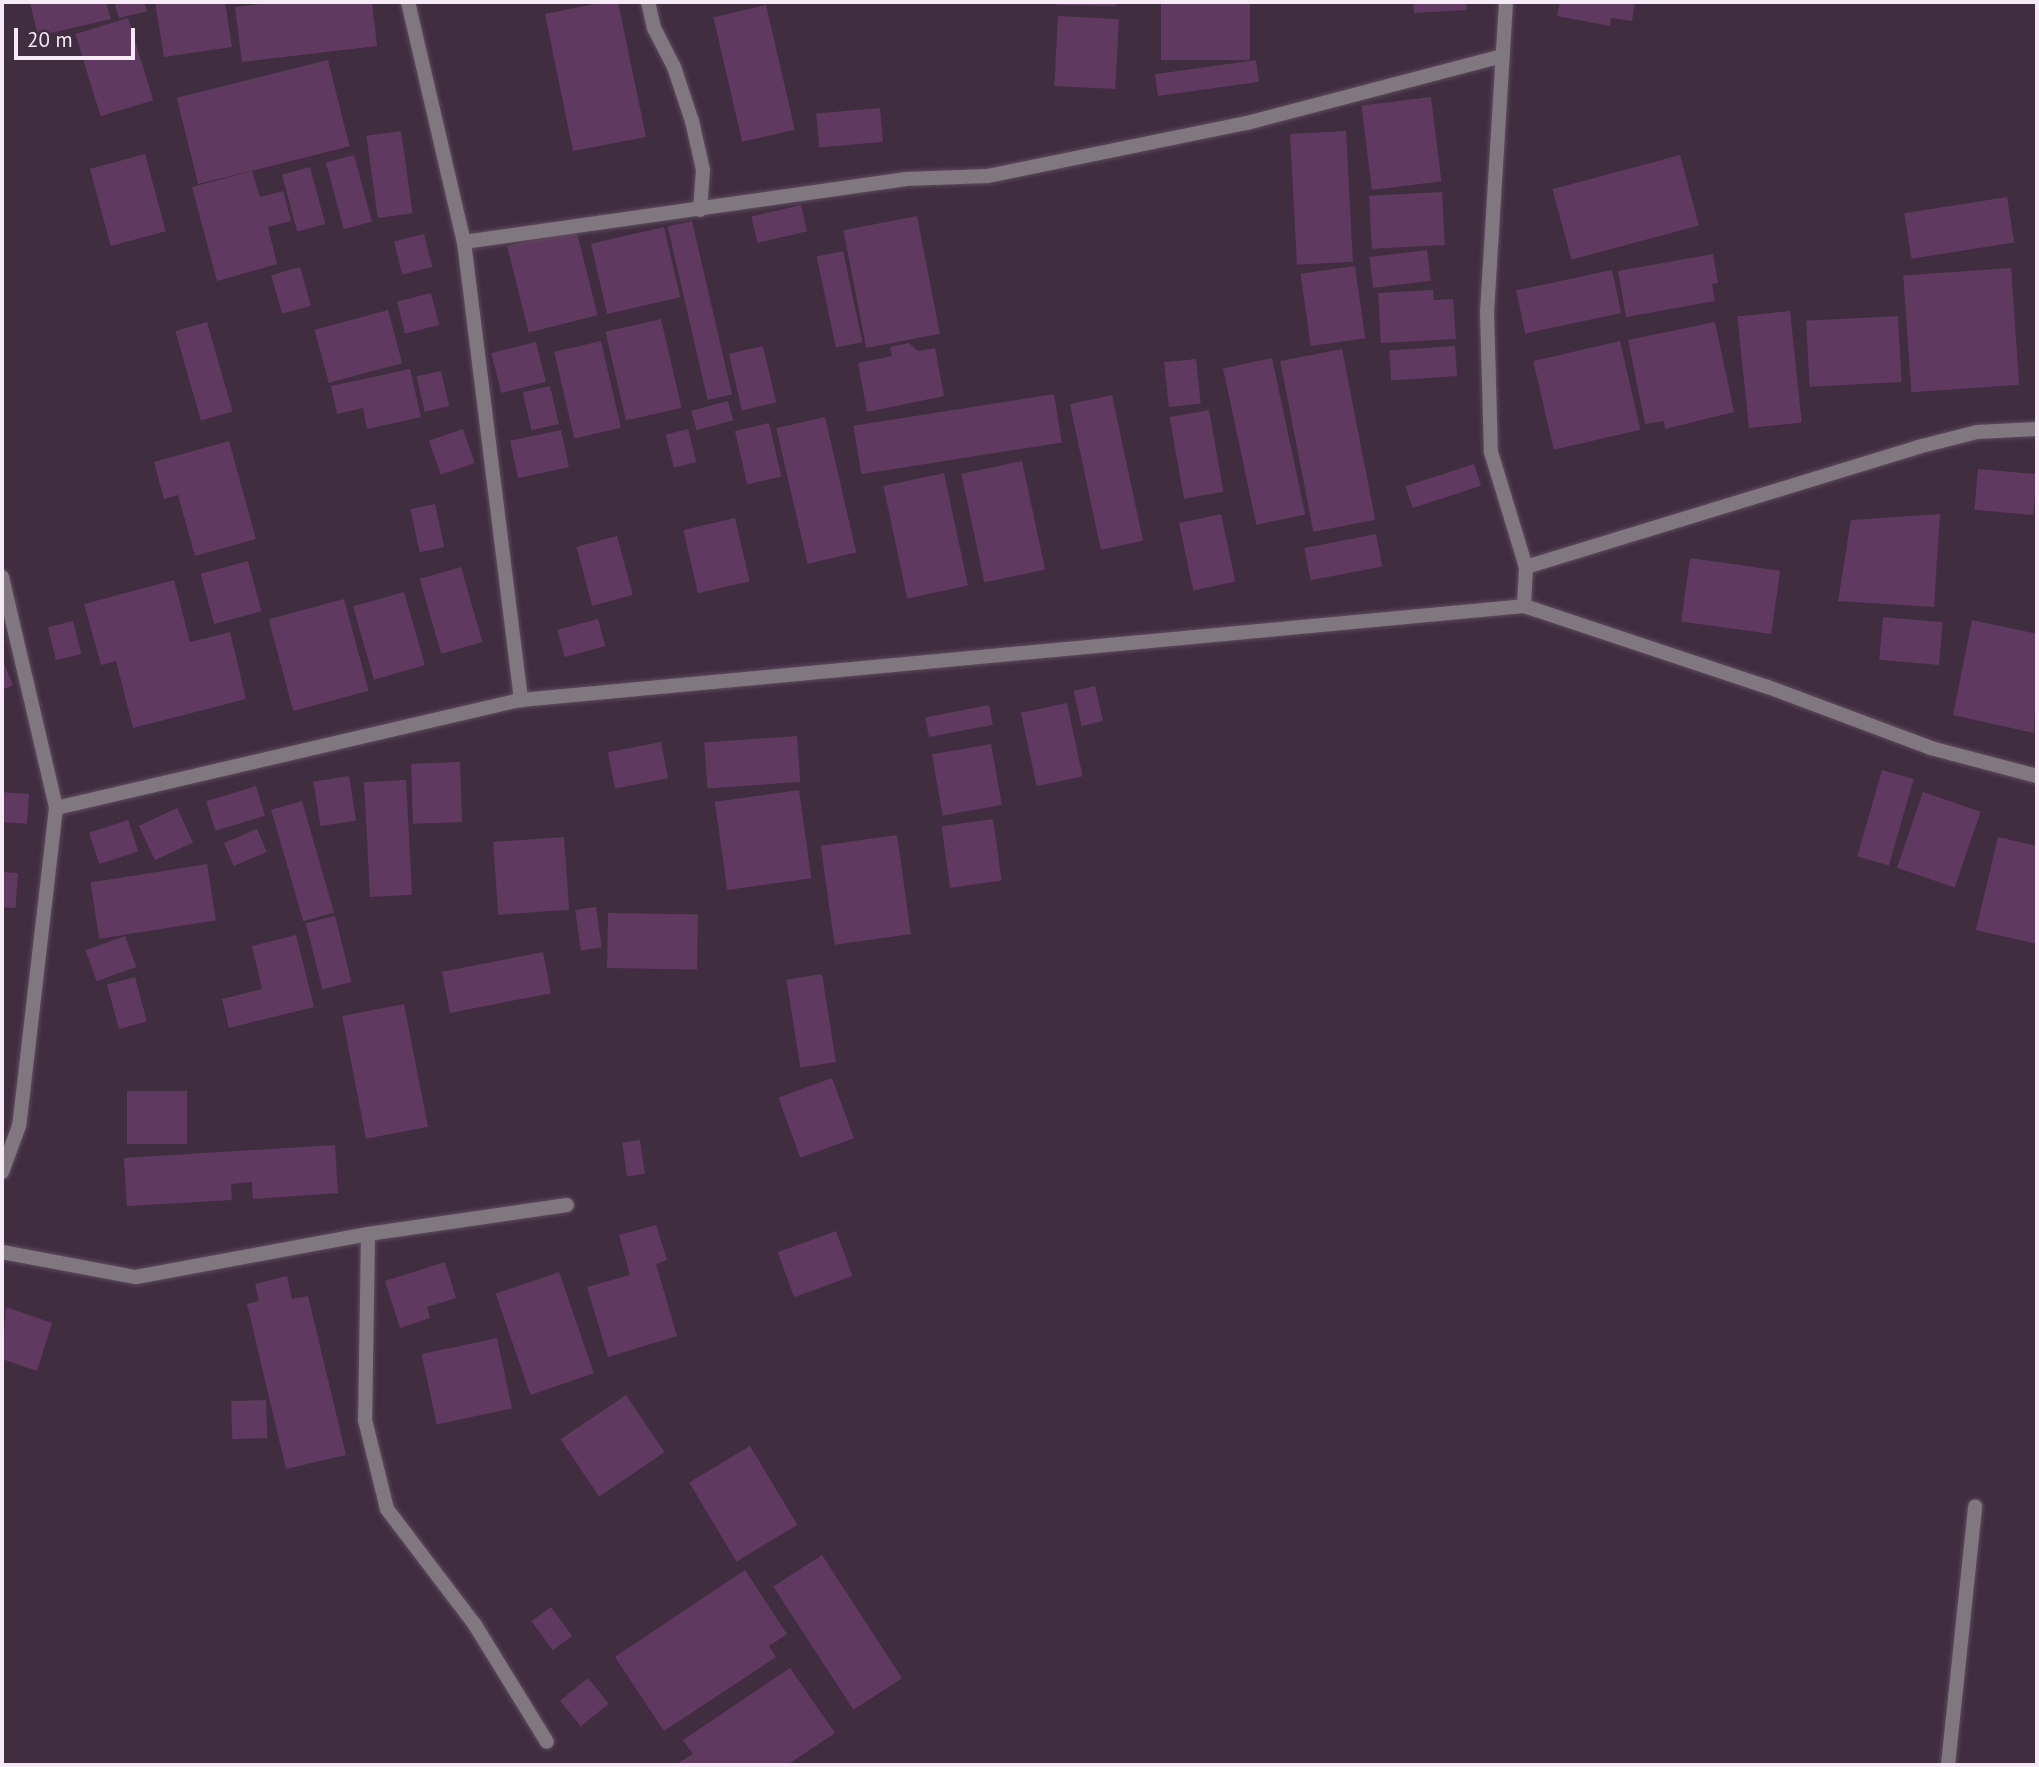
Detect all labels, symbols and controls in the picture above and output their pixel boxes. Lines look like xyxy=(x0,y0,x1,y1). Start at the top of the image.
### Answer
scale bar xyxy=(18,14,138,58)
text: 20 m xyxy=(27,26,73,53)

